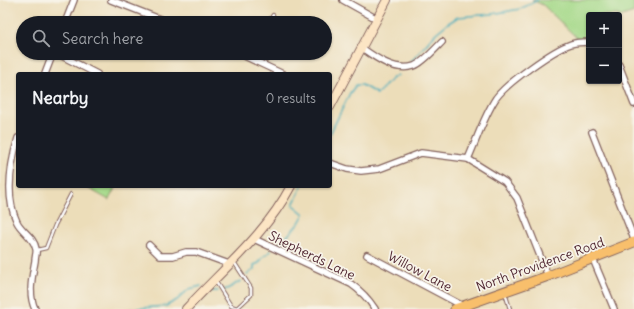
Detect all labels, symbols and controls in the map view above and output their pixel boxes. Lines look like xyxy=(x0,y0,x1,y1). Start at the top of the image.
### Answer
map controls xyxy=(586,12,622,84)
button: + xyxy=(586,12,622,48)
search box xyxy=(16,16,332,60)
icon: search xyxy=(30,27,52,49)
text: Search here xyxy=(62,29,143,48)
button: − xyxy=(586,48,622,84)
text: Nearby xyxy=(32,87,88,109)
text: 0 results xyxy=(266,90,316,107)
street label: Shepherds Lane xyxy=(266,227,358,284)
street label: North Providence Road xyxy=(474,233,607,296)
street label: Willow Lane xyxy=(385,247,455,295)

